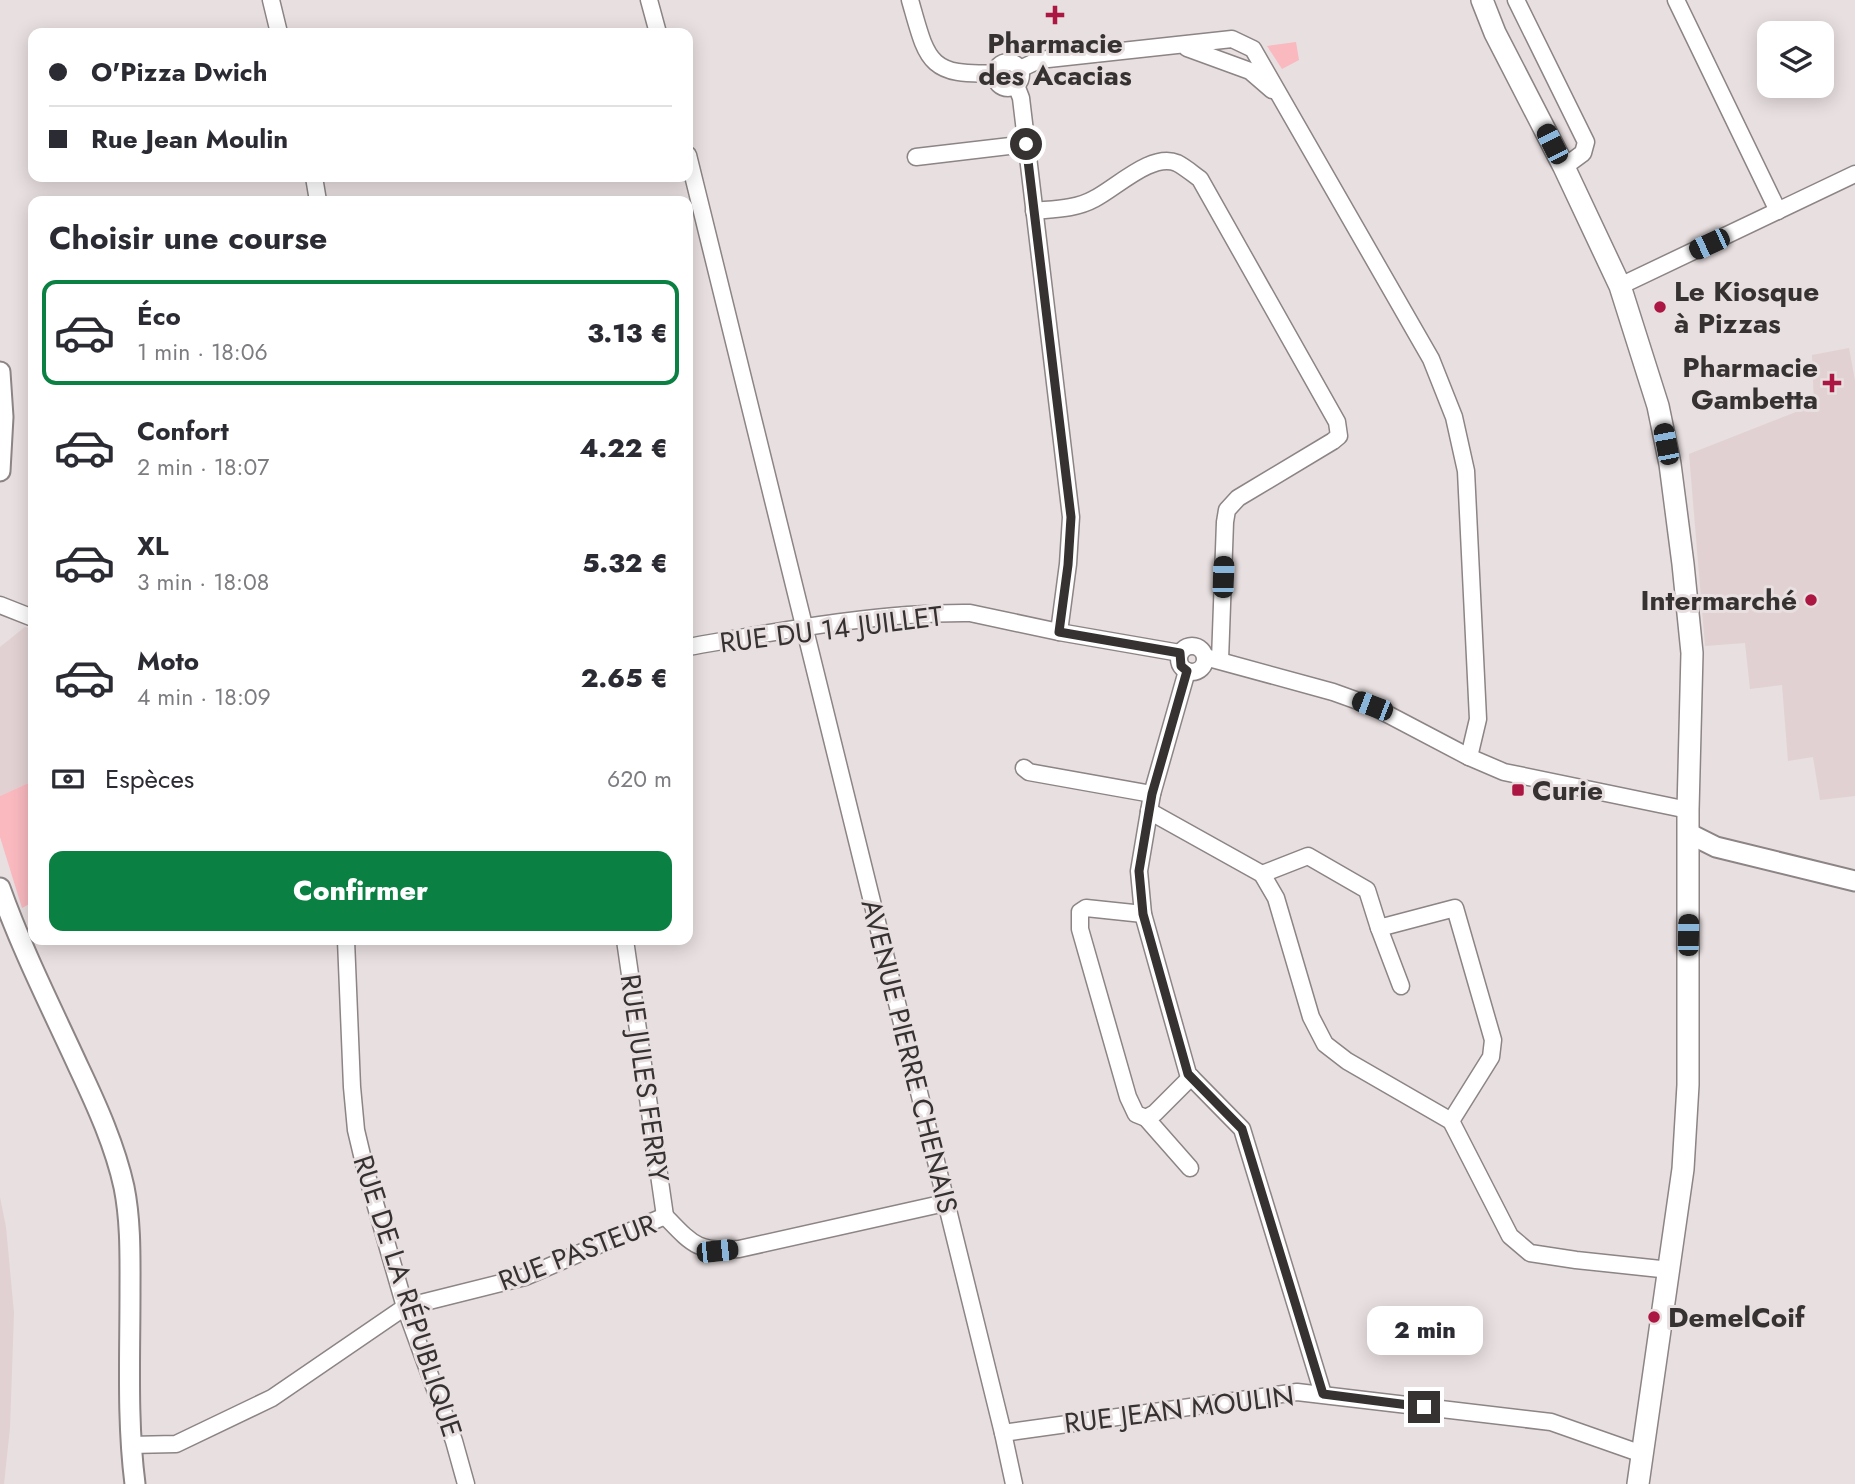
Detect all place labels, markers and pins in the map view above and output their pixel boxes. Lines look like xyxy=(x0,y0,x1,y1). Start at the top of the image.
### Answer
marker: Pharmacie des Acacias xyxy=(1047,7,1063,23)
place label: Pharmacie des Acacias xyxy=(978,23,1132,96)
place label: Le Kiosque à Pizzas xyxy=(1674,271,1819,344)
marker: Le Kiosque à Pizzas xyxy=(1652,299,1668,315)
place label: Pharmacie Gambetta xyxy=(1682,347,1818,420)
marker: Pharmacie Gambetta xyxy=(1824,375,1840,391)
place label: Intermarché xyxy=(1641,580,1797,621)
marker: Intermarché xyxy=(1803,592,1819,608)
place label: Curie xyxy=(1532,770,1603,811)
marker: Curie xyxy=(1510,782,1526,798)
place label: DemelCoif xyxy=(1668,1297,1806,1338)
marker: DemelCoif xyxy=(1646,1309,1662,1325)

